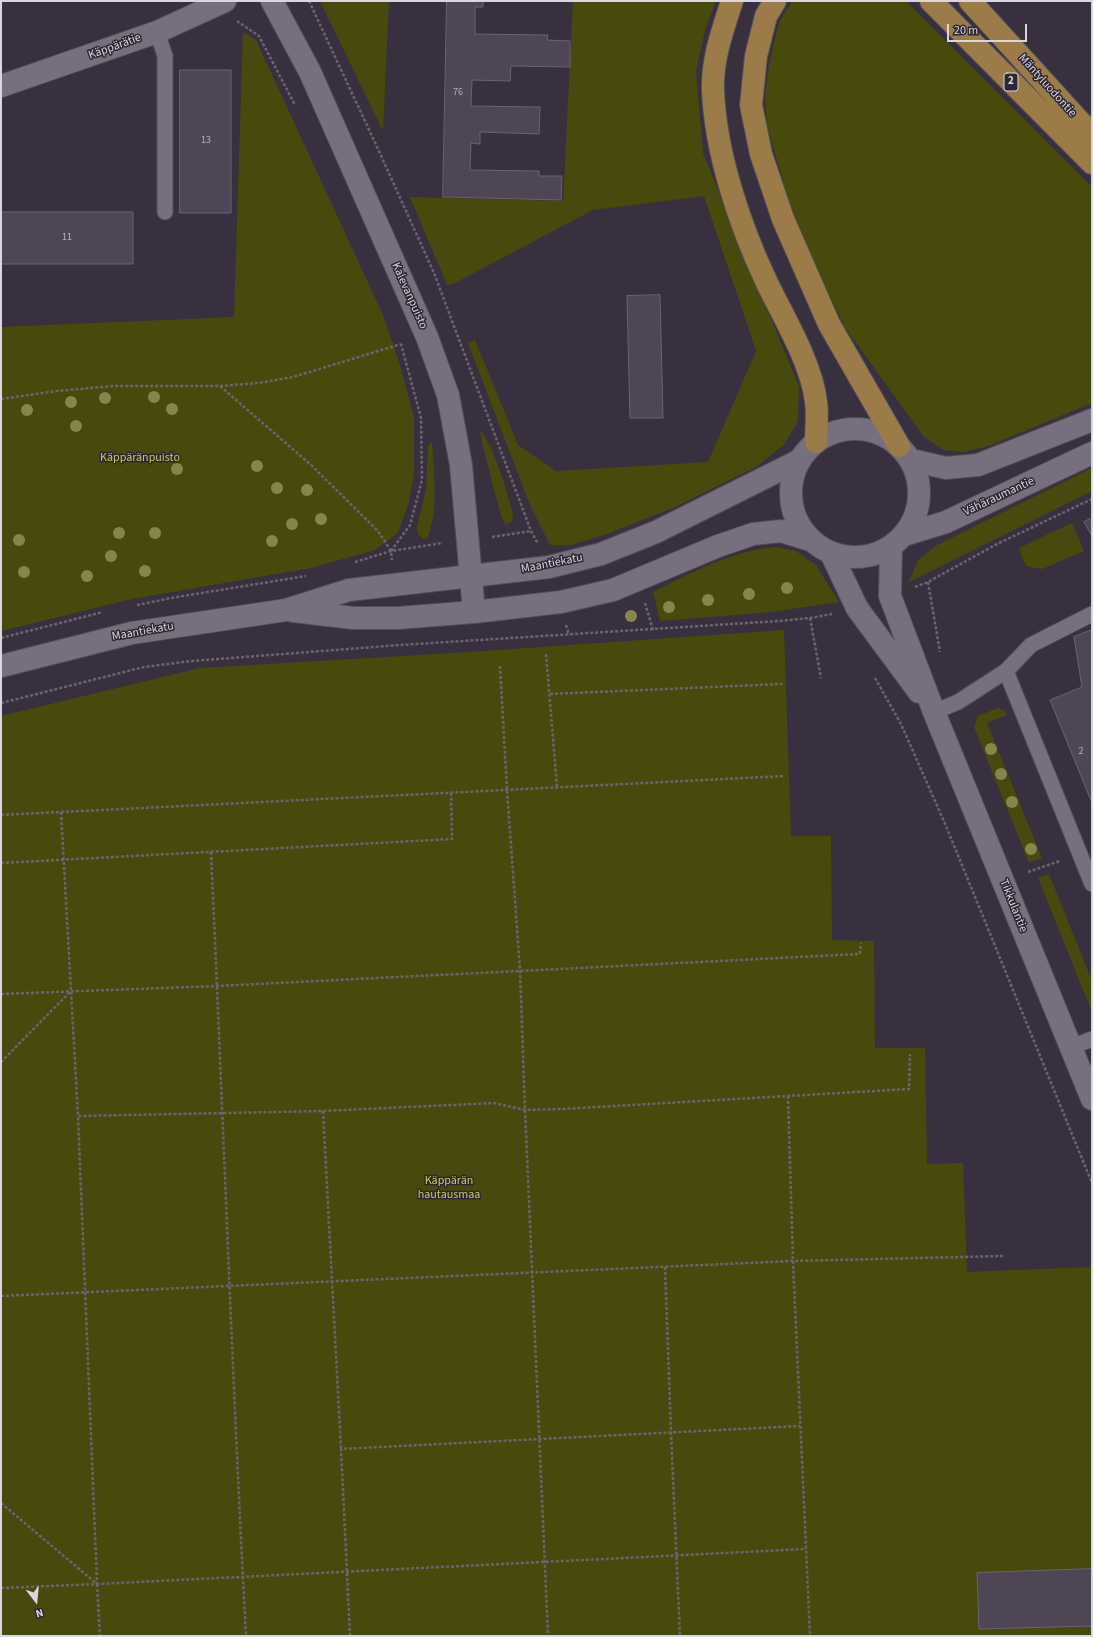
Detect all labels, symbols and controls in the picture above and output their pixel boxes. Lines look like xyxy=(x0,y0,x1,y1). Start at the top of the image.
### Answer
scale bar xyxy=(949,16,1029,42)
text: 20 m xyxy=(954,22,978,39)
street label: Käppärätie xyxy=(87,31,143,63)
street label: Mäntyluodontie xyxy=(1015,52,1079,120)
road number: 2 xyxy=(1004,73,1018,91)
house number: 76 xyxy=(453,87,463,99)
house number: 13 xyxy=(201,135,211,147)
house number: 11 xyxy=(62,232,72,244)
street label: Kalevanpuisto xyxy=(388,260,430,332)
park label: Käppäränpuisto xyxy=(100,451,180,465)
street label: Vähäraumantie xyxy=(961,474,1037,520)
street label: Maantiekatu xyxy=(520,551,584,577)
street label: Maantiekatu xyxy=(111,619,175,645)
house number: 2 xyxy=(1079,746,1083,758)
street label: Tikkulantie xyxy=(996,877,1030,935)
park label: Käppärän hautausmaa xyxy=(418,1174,480,1202)
north arrow xyxy=(16,1581,56,1621)
text: N xyxy=(34,1605,45,1621)

